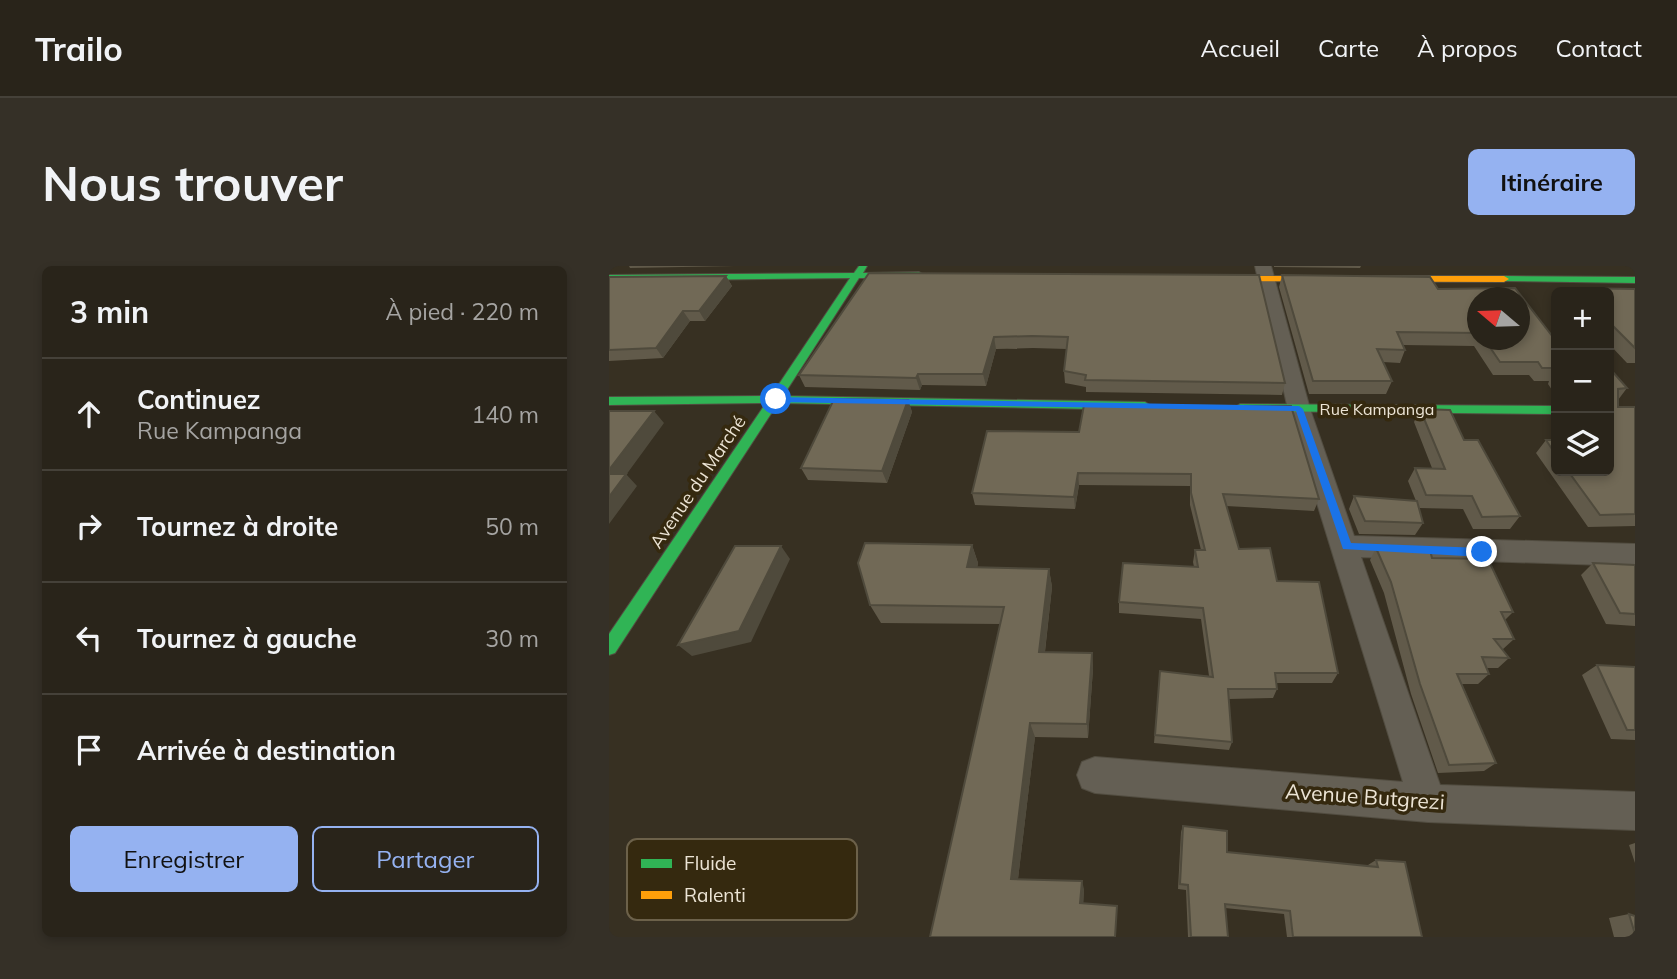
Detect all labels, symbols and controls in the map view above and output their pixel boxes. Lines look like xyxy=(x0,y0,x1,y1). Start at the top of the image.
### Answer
text: Trailo xyxy=(35,28,123,69)
text: Accueil xyxy=(1201,33,1280,63)
text: Carte xyxy=(1318,33,1379,63)
text: À propos xyxy=(1417,33,1518,63)
text: Contact xyxy=(1556,33,1642,63)
button: Itinéraire xyxy=(1468,149,1635,215)
text: Nous trouver xyxy=(42,152,343,213)
north arrow xyxy=(1467,287,1530,350)
map controls xyxy=(1551,287,1614,476)
button: + xyxy=(1551,287,1614,350)
text: 3 min xyxy=(70,293,149,331)
text: À pied · 220 m xyxy=(386,297,539,326)
button: − xyxy=(1551,350,1614,413)
text: Continuez xyxy=(137,383,261,416)
route start xyxy=(760,383,791,414)
icon: ahead xyxy=(70,395,108,433)
street label: Rue Kampanga xyxy=(1320,399,1434,419)
text: 140 m xyxy=(471,400,539,429)
street label: Avenue du Marché xyxy=(645,411,751,552)
button: layers xyxy=(1551,413,1614,476)
text: Rue Kampanga xyxy=(137,416,302,445)
icon: right xyxy=(70,507,108,545)
text: Tournez à droite xyxy=(137,510,338,543)
text: 50 m xyxy=(485,512,539,541)
route end xyxy=(1466,536,1497,567)
icon: left xyxy=(70,619,108,657)
text: Tournez à gauche xyxy=(137,622,357,655)
text: 30 m xyxy=(485,624,539,653)
icon: arrive xyxy=(70,731,108,769)
text: Arrivée à destination xyxy=(137,734,396,767)
street label: Avenue Butgrezi xyxy=(1285,777,1446,815)
button: Enregistrer xyxy=(70,826,298,892)
button: Partager xyxy=(312,826,539,892)
legend xyxy=(627,839,857,920)
text: Fluide xyxy=(684,851,736,875)
text: Ralenti xyxy=(684,883,746,907)

